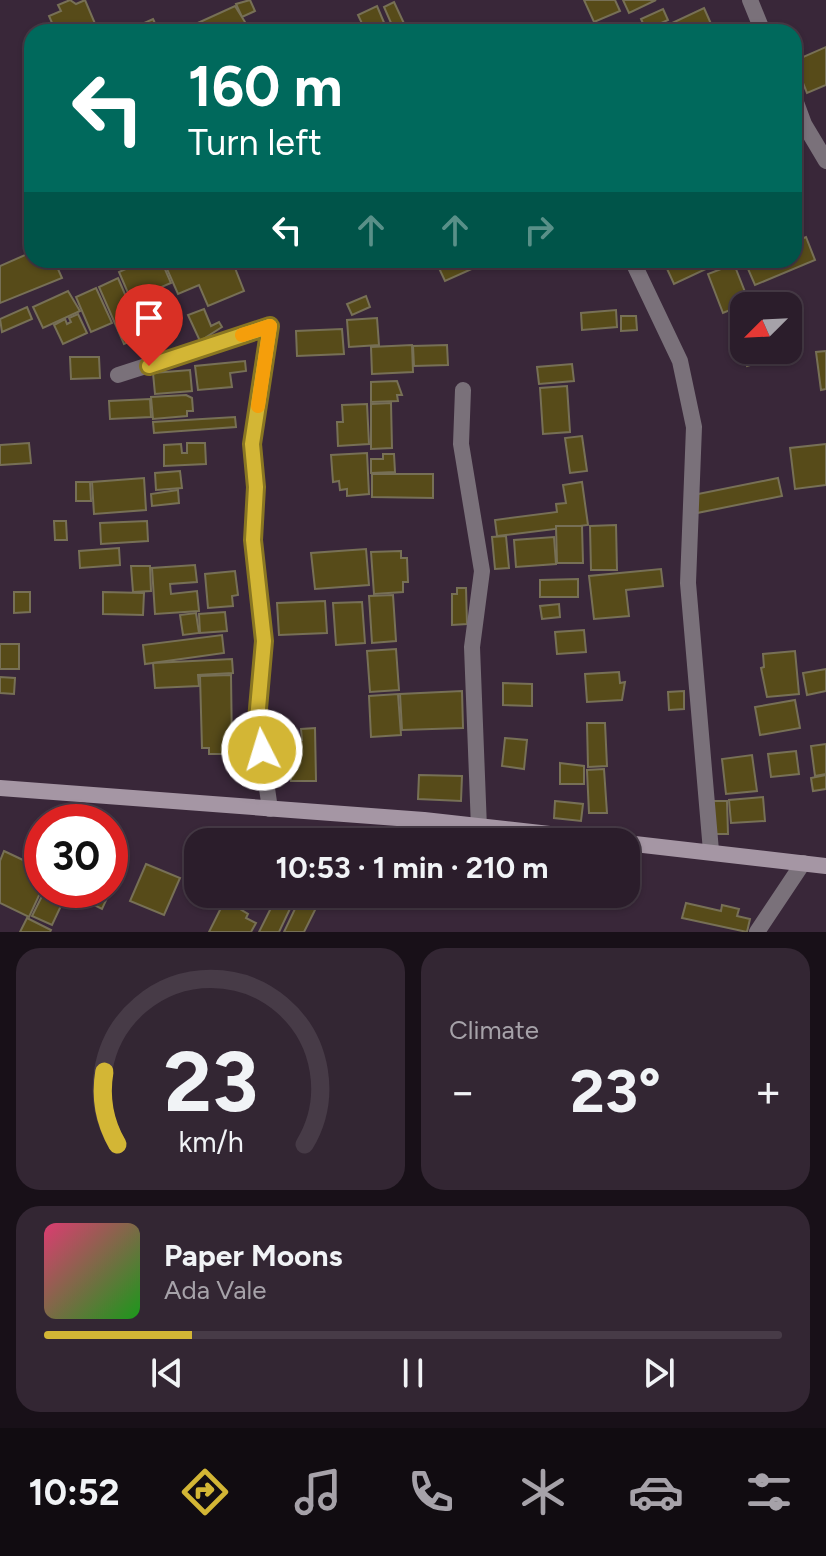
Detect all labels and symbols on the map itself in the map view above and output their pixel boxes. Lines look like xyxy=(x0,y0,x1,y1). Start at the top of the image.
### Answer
pin xyxy=(115,284,183,366)
north arrow xyxy=(730,292,802,364)
position arrow xyxy=(220,708,304,792)
speed limit sign: 30 xyxy=(24,804,128,908)

